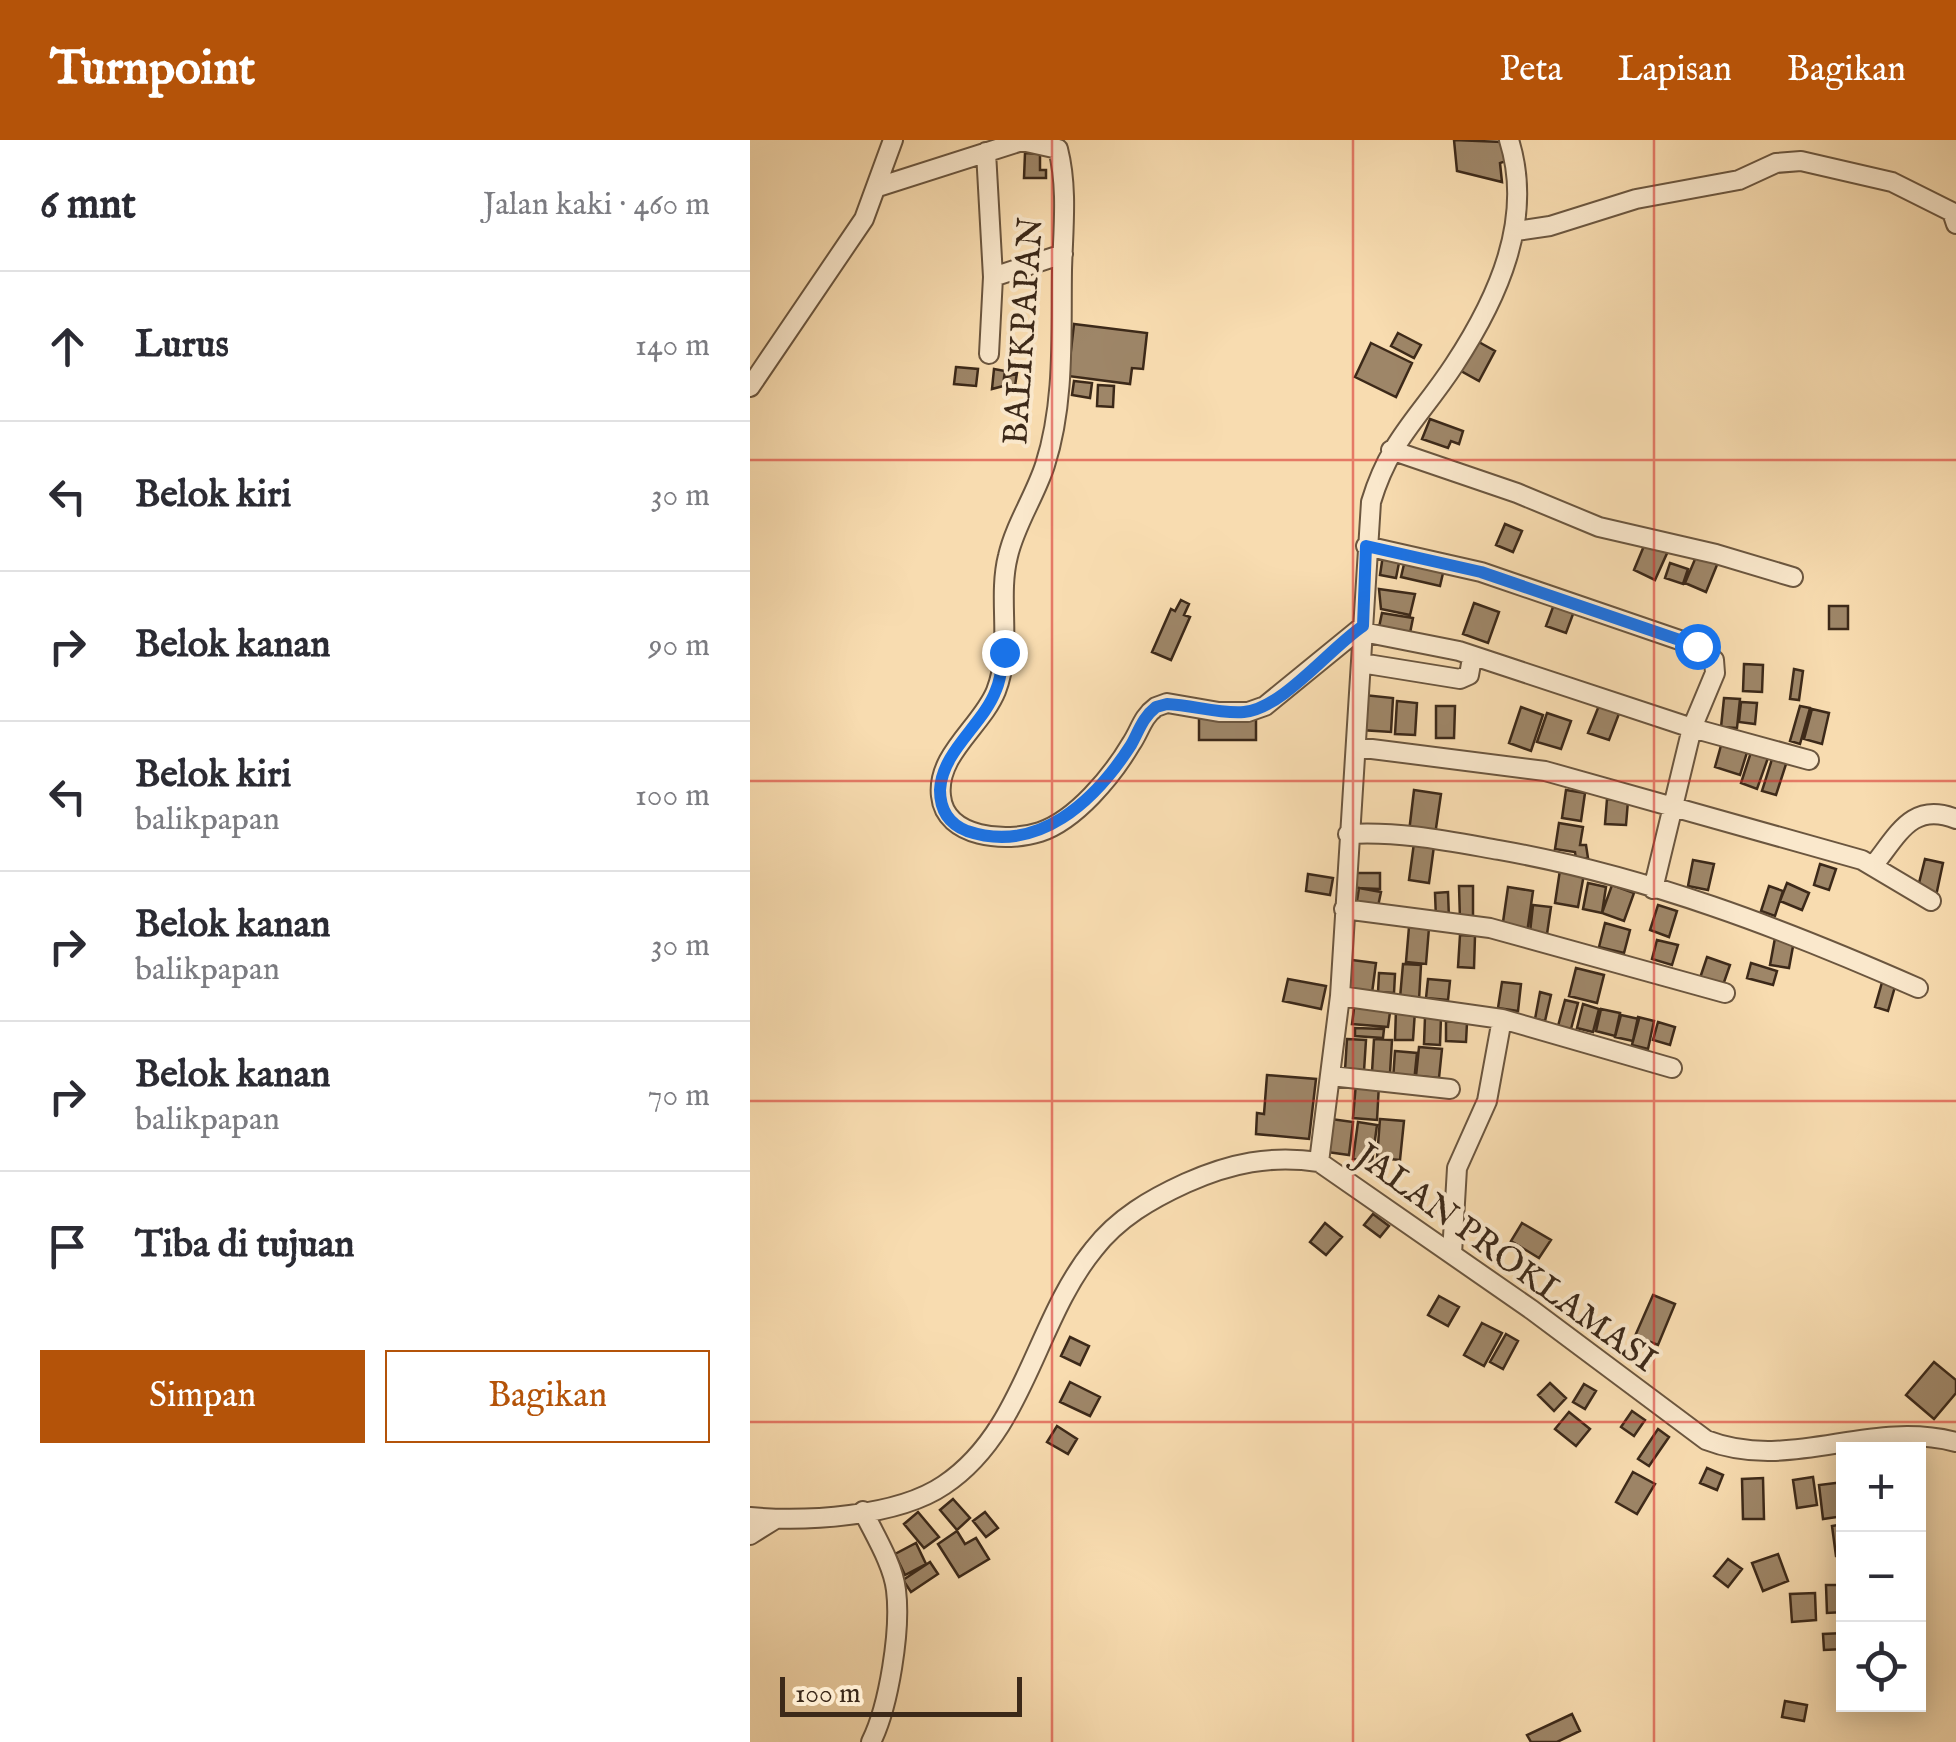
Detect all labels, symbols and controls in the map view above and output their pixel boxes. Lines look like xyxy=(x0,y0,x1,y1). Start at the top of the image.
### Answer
text: Turnpoint xyxy=(50,40,255,100)
text: Peta xyxy=(1500,48,1563,93)
text: Lapisan xyxy=(1618,48,1732,93)
text: Bagikan xyxy=(1787,48,1906,93)
text: 6 mnt xyxy=(40,179,136,232)
text: Jalan kaki · 460 m xyxy=(483,185,710,226)
street label: BALIKPAPAN xyxy=(994,216,1055,447)
icon: ahead xyxy=(40,319,95,374)
text: Lurus xyxy=(135,322,229,370)
text: 140 m xyxy=(635,326,710,367)
icon: left xyxy=(40,469,95,524)
text: Belok kiri xyxy=(135,472,291,520)
text: 30 m xyxy=(651,476,710,517)
icon: right xyxy=(40,619,95,674)
text: Belok kanan xyxy=(135,622,330,670)
route start xyxy=(1675,624,1721,670)
text: 90 m xyxy=(649,626,710,667)
route end xyxy=(982,630,1028,676)
text: Belok kiri xyxy=(135,752,291,800)
icon: left xyxy=(40,769,95,824)
text: 100 m xyxy=(635,776,710,817)
text: balikpapan xyxy=(135,800,280,841)
text: Belok kanan xyxy=(135,902,330,950)
icon: right xyxy=(40,919,95,974)
text: 30 m xyxy=(651,926,710,967)
text: balikpapan xyxy=(135,950,280,991)
text: Belok kanan xyxy=(135,1052,330,1100)
icon: right xyxy=(40,1069,95,1124)
text: 70 m xyxy=(648,1076,710,1117)
text: balikpapan xyxy=(135,1100,280,1141)
street label: JALAN PROKLAMASI xyxy=(1343,1132,1665,1384)
icon: arrive xyxy=(40,1219,95,1274)
text: Tiba di tujuan xyxy=(135,1222,355,1270)
button: Simpan xyxy=(40,1350,365,1443)
button: Bagikan xyxy=(385,1350,710,1443)
map controls xyxy=(1836,1442,1926,1712)
button: + xyxy=(1836,1442,1926,1532)
button: − xyxy=(1836,1532,1926,1622)
button: locate xyxy=(1836,1622,1926,1712)
scale bar xyxy=(780,1672,1022,1716)
text: 100 m xyxy=(795,1677,861,1712)

